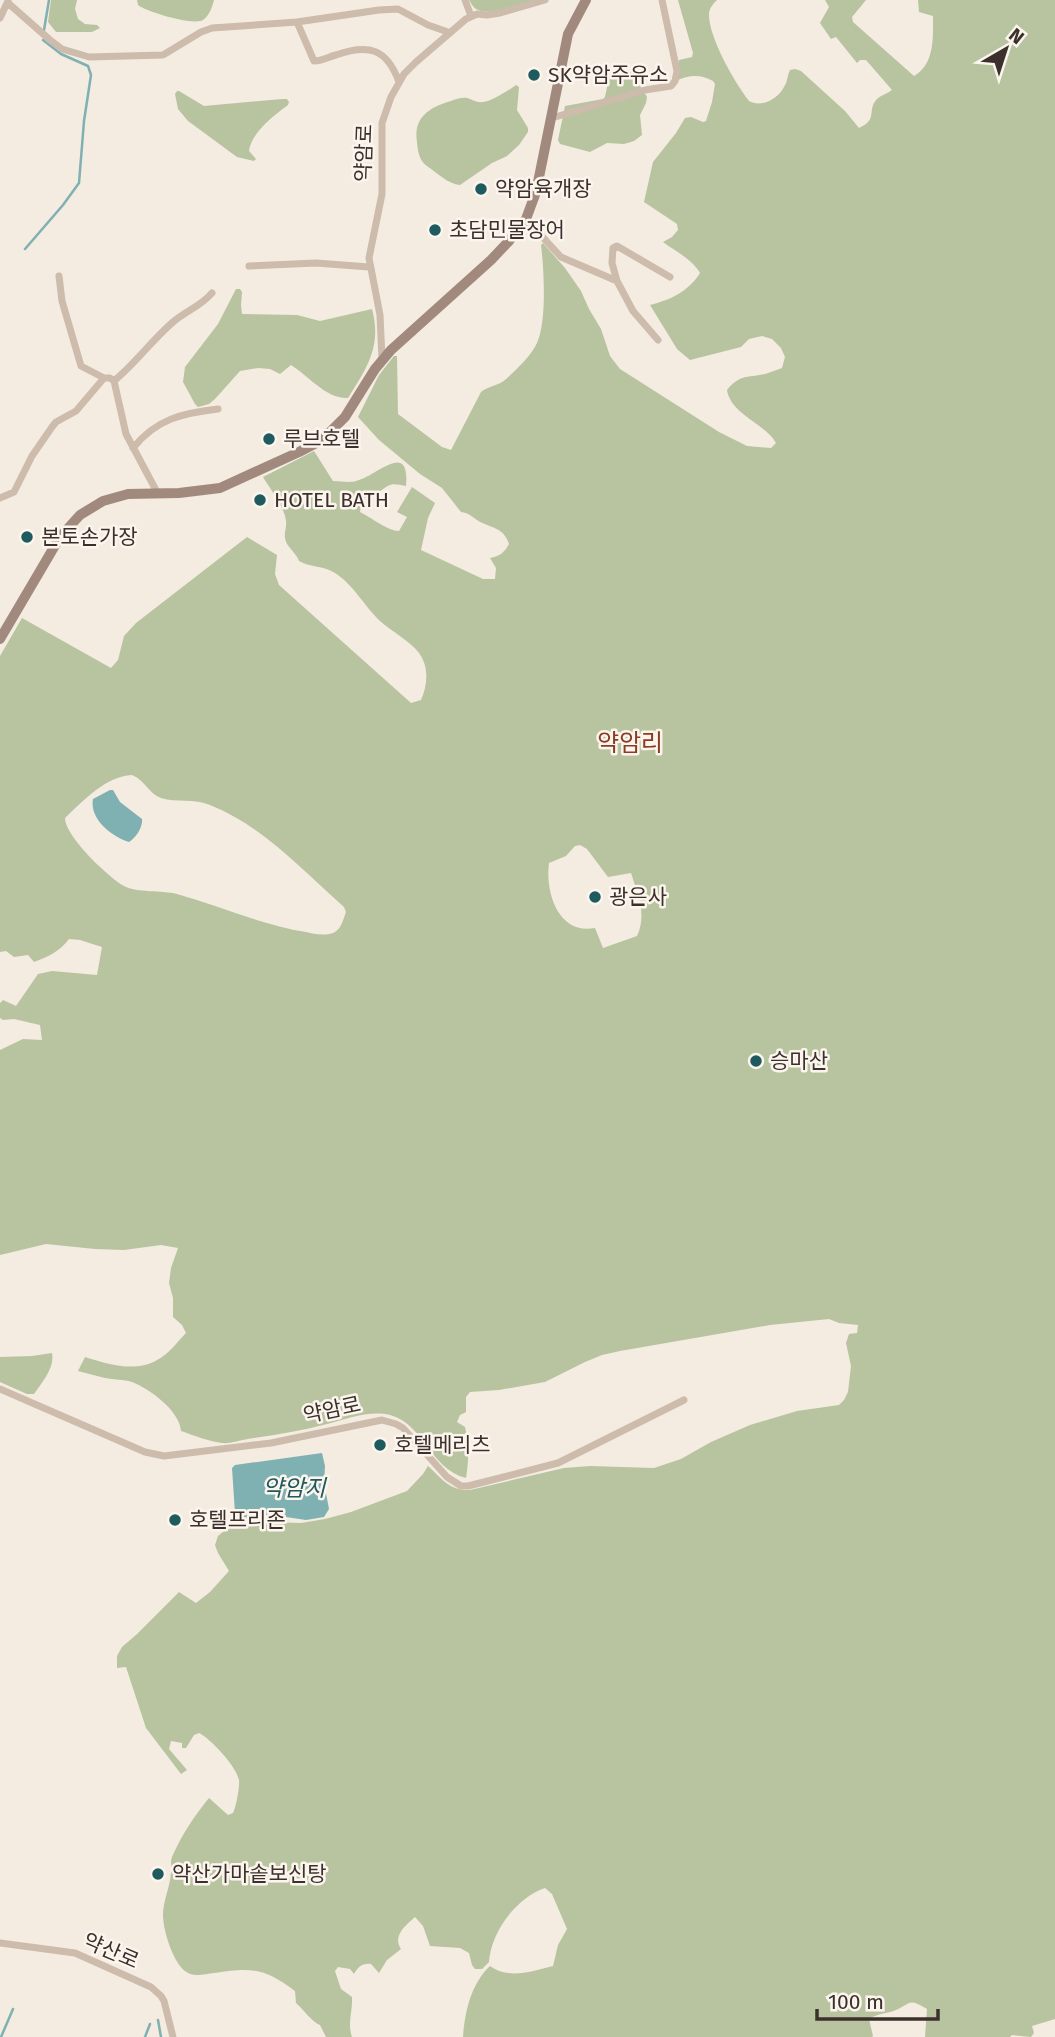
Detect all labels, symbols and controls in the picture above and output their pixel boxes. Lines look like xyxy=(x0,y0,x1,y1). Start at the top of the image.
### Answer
north arrow xyxy=(971,14,1041,84)
text: N xyxy=(1004,23,1029,49)
place label: SK약암주유소 xyxy=(548,62,668,88)
marker: SK약암주유소 xyxy=(526,67,542,83)
street label: 약암로 xyxy=(350,124,378,182)
place label: 약암육개장 xyxy=(495,176,592,202)
marker: 약암육개장 xyxy=(473,181,489,197)
place label: 초담민물장어 xyxy=(449,217,565,243)
marker: 초담민물장어 xyxy=(427,222,443,238)
place label: 루브호텔 xyxy=(283,426,360,452)
marker: 루브호텔 xyxy=(261,431,277,447)
place label: HOTEL BATH xyxy=(274,487,389,513)
marker: HOTEL BATH xyxy=(252,492,268,508)
place label: 본토손가장 xyxy=(41,524,138,550)
marker: 본토손가장 xyxy=(19,529,35,545)
district label: 약암리 xyxy=(597,729,663,757)
place label: 광은사 xyxy=(609,884,667,910)
marker: 광은사 xyxy=(587,889,603,905)
place label: 승마산 xyxy=(770,1048,828,1074)
marker: 승마산 xyxy=(748,1053,764,1069)
street label: 약암로 xyxy=(301,1391,363,1429)
place label: 호텔메리츠 xyxy=(394,1432,491,1458)
marker: 호텔메리츠 xyxy=(372,1437,388,1453)
water label: 약암지 xyxy=(262,1474,328,1502)
place label: 호텔프리존 xyxy=(189,1507,286,1533)
marker: 호텔프리존 xyxy=(167,1512,183,1528)
place label: 약산가마솥보신탕 xyxy=(172,1861,327,1887)
marker: 약산가마솥보신탕 xyxy=(150,1866,166,1882)
street label: 약산로 xyxy=(79,1928,143,1974)
scale bar xyxy=(817,1978,938,2022)
text: 100 m xyxy=(828,1989,884,2015)

